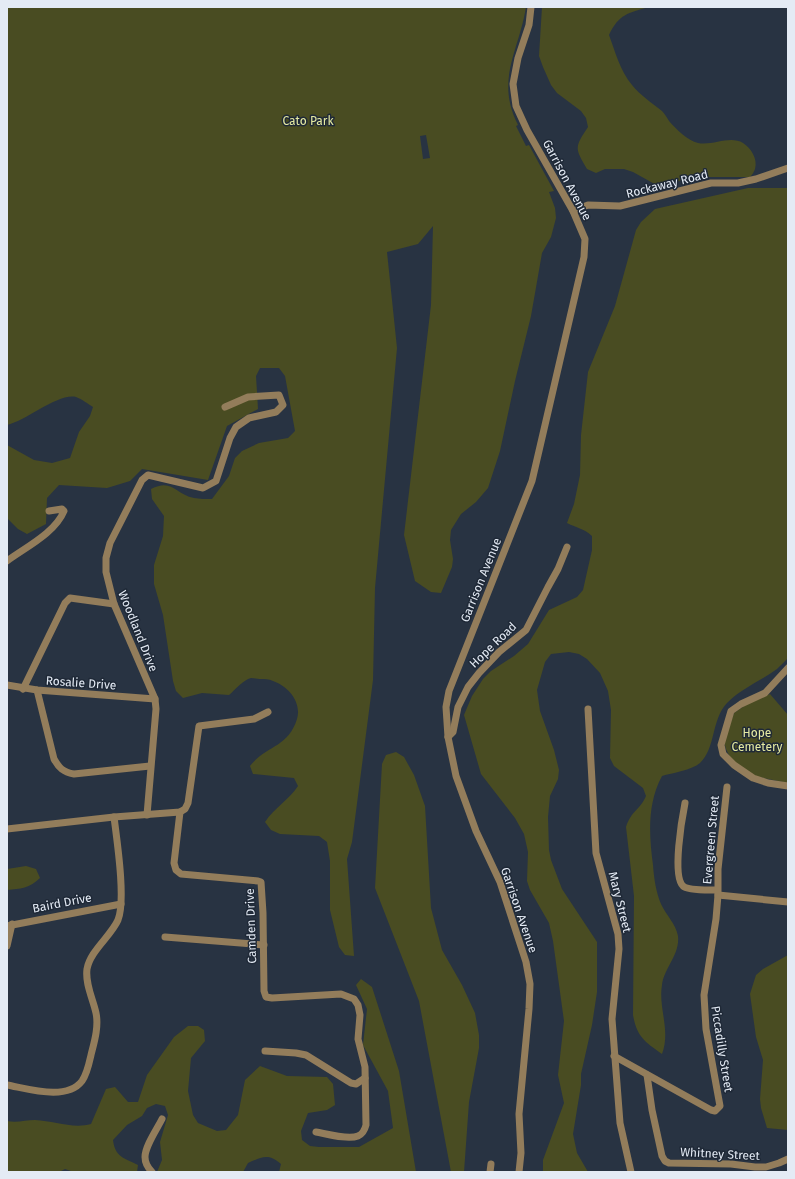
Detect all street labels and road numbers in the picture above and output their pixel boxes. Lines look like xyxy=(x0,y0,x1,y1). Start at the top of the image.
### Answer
street label: Garrison Avenue xyxy=(540,137,594,223)
street label: Rockaway Road xyxy=(625,167,709,201)
street label: Garrison Avenue xyxy=(458,536,504,624)
street label: Woodland Drive xyxy=(115,588,161,674)
street label: Hope Road xyxy=(467,619,519,671)
street label: Rosalie Drive xyxy=(45,674,117,692)
street label: Evergreen Street xyxy=(700,794,722,885)
street label: Garrison Avenue xyxy=(498,865,540,955)
street label: Mary Street xyxy=(606,870,634,934)
street label: Camden Drive xyxy=(243,888,259,964)
street label: Baird Drive xyxy=(31,890,93,916)
street label: Piccadilly Street xyxy=(708,1005,736,1094)
street label: Whitney Street xyxy=(680,1145,761,1163)

